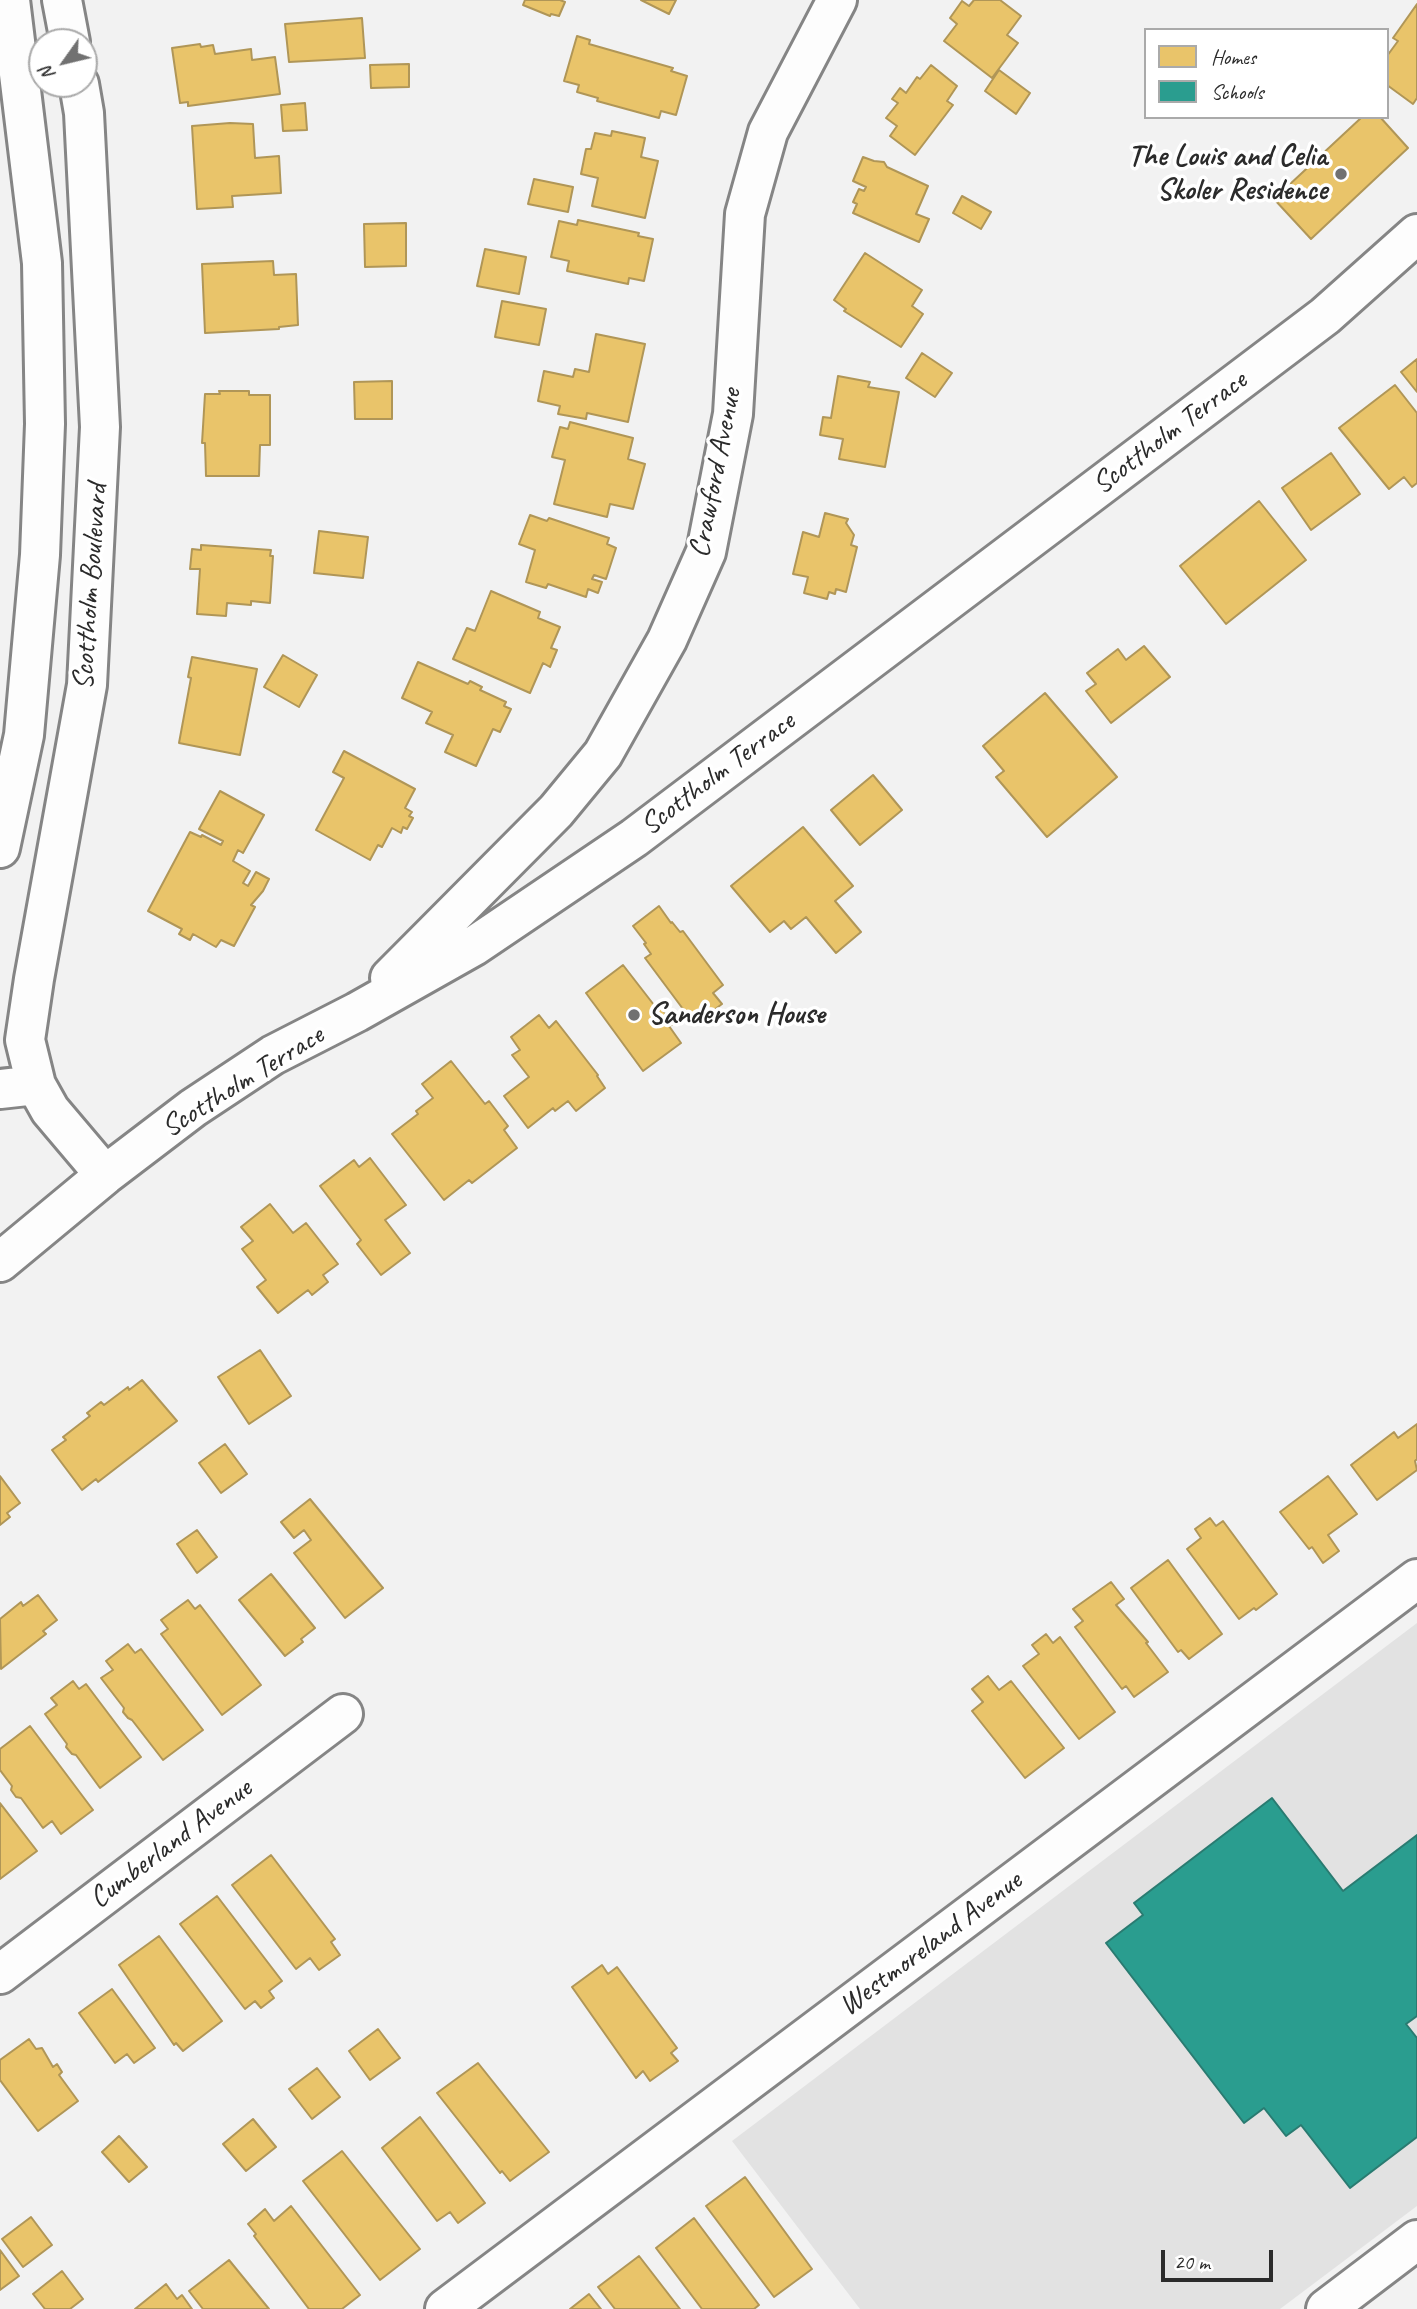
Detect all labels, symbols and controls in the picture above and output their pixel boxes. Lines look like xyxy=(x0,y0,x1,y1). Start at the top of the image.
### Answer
north arrow xyxy=(28,28,98,98)
legend xyxy=(1144,28,1389,119)
text: Homes xyxy=(1211,44,1256,70)
text: N xyxy=(34,62,60,85)
text: Schools xyxy=(1211,79,1263,105)
place label: The Louis and Celia Skoler Residence xyxy=(1128,139,1327,210)
marker: The Louis and Celia Skoler Residence xyxy=(1333,166,1349,182)
street label: Scottholm Terrace xyxy=(1086,363,1254,503)
street label: Crawford Avenue xyxy=(682,385,750,561)
street label: Scottholm Boulevard xyxy=(66,483,116,691)
street label: Scottholm Terrace xyxy=(634,704,802,844)
place label: Sanderson House xyxy=(648,997,825,1033)
marker: Sanderson House xyxy=(626,1007,642,1023)
street label: Scottholm Terrace xyxy=(155,1018,331,1146)
street label: Cumberland Avenue xyxy=(83,1771,259,1917)
street label: Westmoreland Avenue xyxy=(833,1864,1029,2024)
scale bar xyxy=(1165,2236,1277,2280)
text: 20 m xyxy=(1174,2249,1210,2275)

